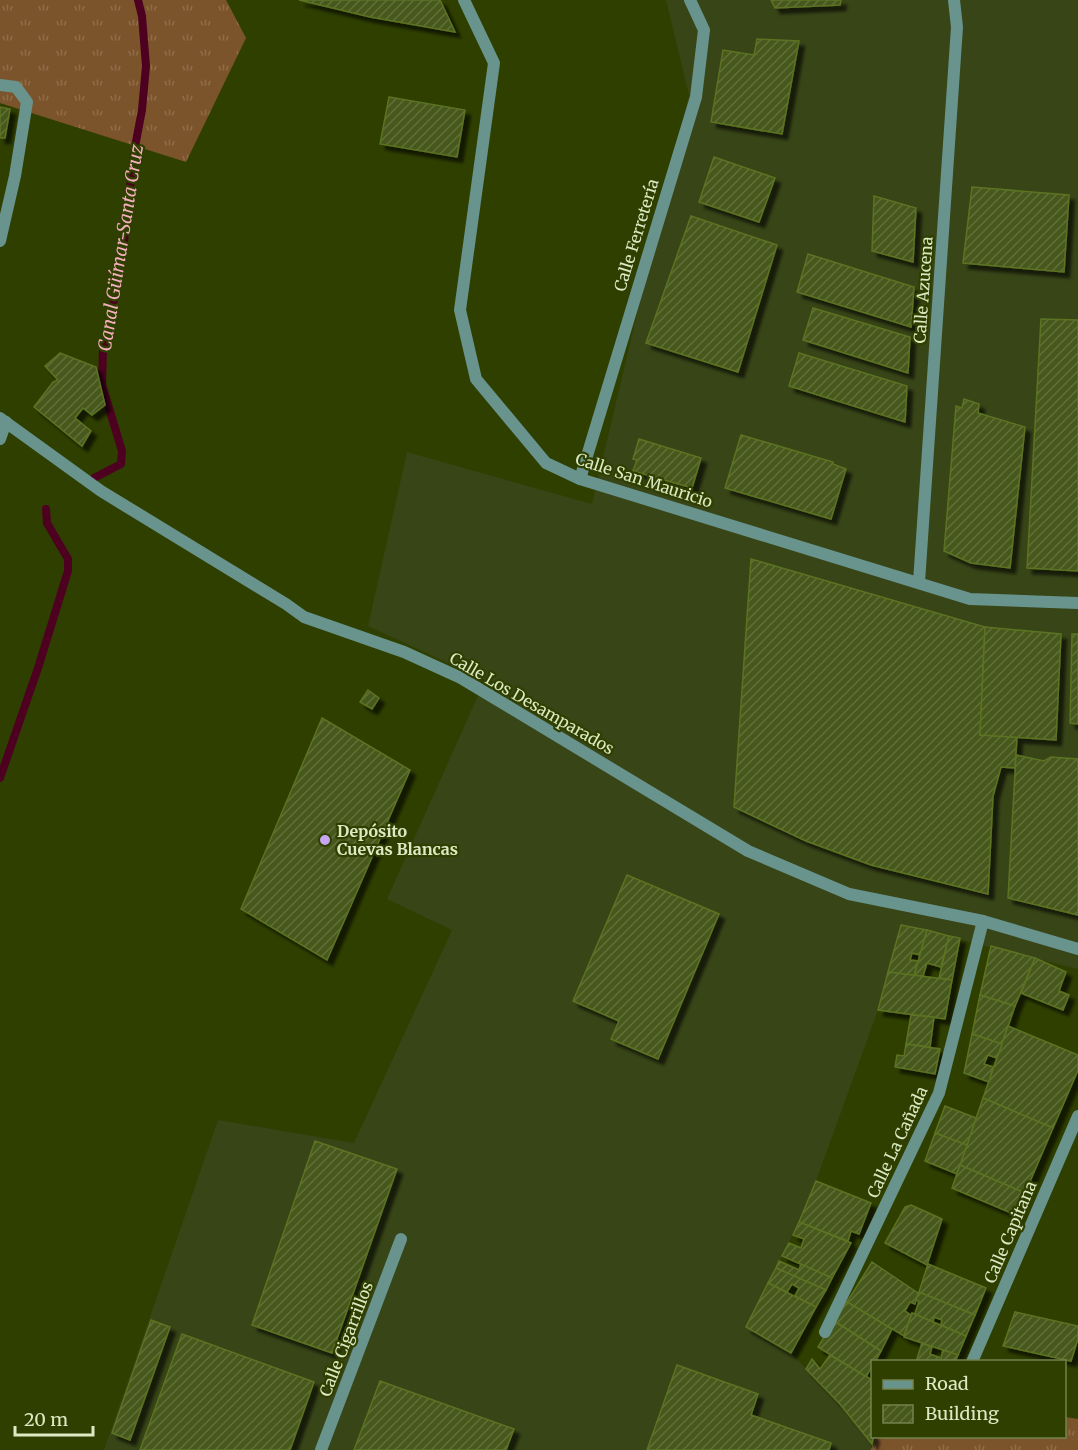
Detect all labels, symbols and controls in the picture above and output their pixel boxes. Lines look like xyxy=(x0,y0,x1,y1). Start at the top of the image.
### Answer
water label: Canal Güímar-Santa Cruz xyxy=(93,142,148,353)
street label: Calle Ferretería xyxy=(609,176,663,294)
street label: Calle Azucena xyxy=(909,236,937,344)
street label: Calle San Mauricio xyxy=(573,448,715,512)
street label: Calle Los Desamparados xyxy=(446,648,618,758)
place label: Depósito Cuevas Blancas xyxy=(337,821,458,859)
marker: Depósito Cuevas Blancas xyxy=(318,833,332,847)
street label: Calle La Cañada xyxy=(862,1083,932,1201)
street label: Calle Capitana xyxy=(979,1177,1041,1286)
street label: Calle Cigarrillos xyxy=(315,1279,377,1399)
legend xyxy=(871,1360,1066,1438)
text: Road xyxy=(925,1372,969,1395)
scale bar xyxy=(15,1399,93,1437)
text: Building xyxy=(925,1402,999,1425)
text: 20 m xyxy=(24,1408,68,1431)

